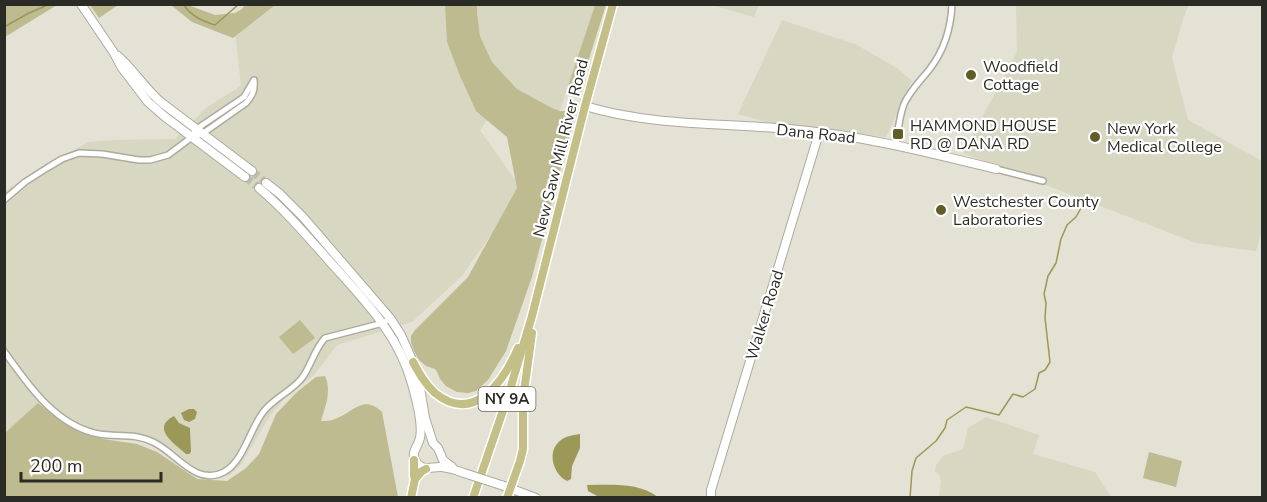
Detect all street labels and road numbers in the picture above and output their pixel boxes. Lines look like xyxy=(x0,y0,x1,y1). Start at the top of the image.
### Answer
street label: New Saw Mill River Road xyxy=(528,57,594,240)
street label: Dana Road xyxy=(775,119,856,149)
street label: Walker Road xyxy=(741,267,789,363)
road number: NY 9A xyxy=(478,387,536,411)

